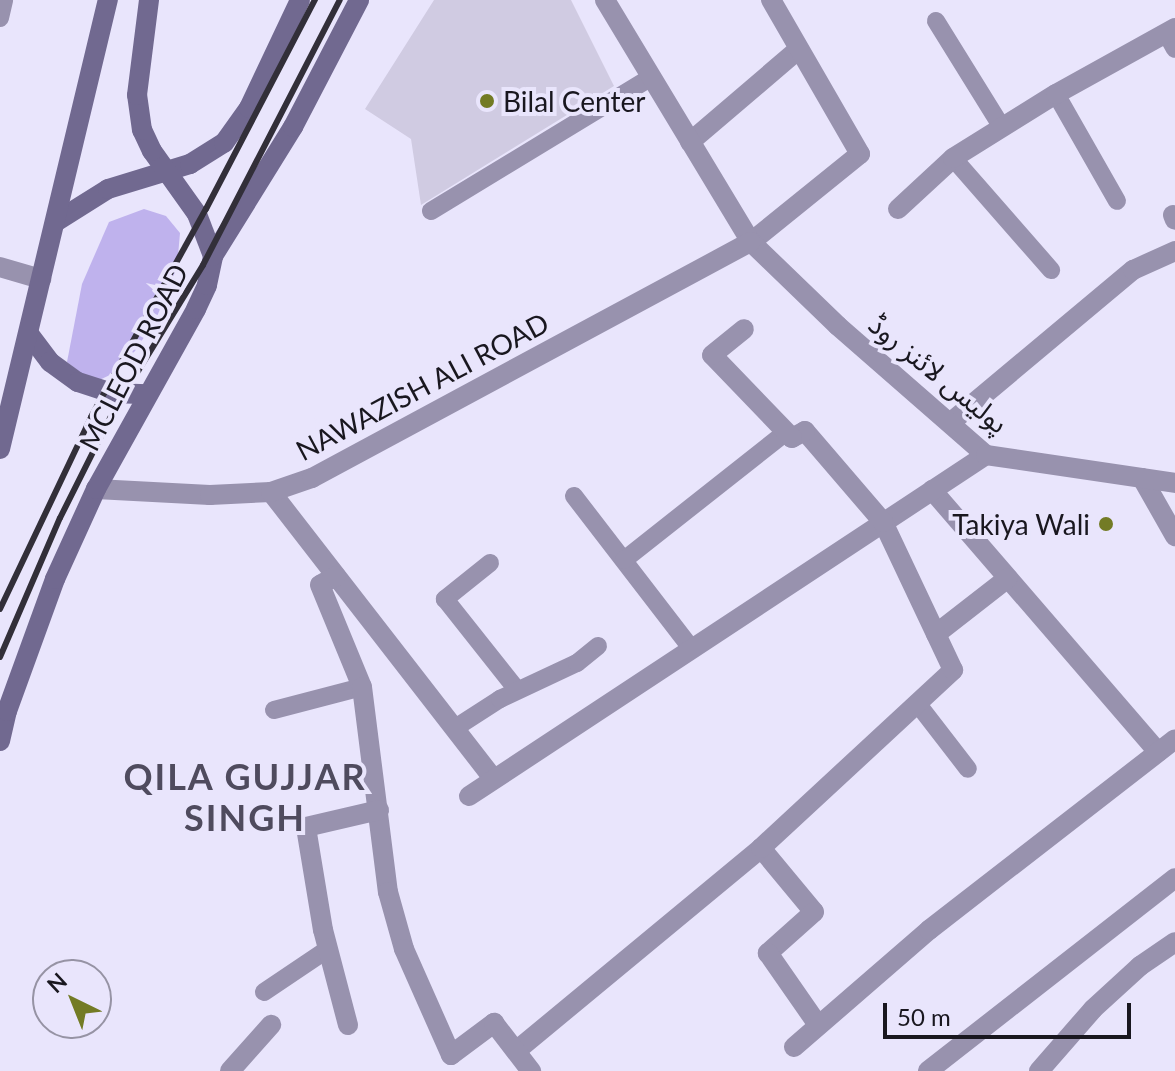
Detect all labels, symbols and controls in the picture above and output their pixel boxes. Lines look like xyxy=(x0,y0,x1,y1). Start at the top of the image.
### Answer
place label: Bilal Center xyxy=(503,84,645,118)
marker: Bilal Center xyxy=(478,92,496,110)
street label: MCLEOD ROAD xyxy=(71,258,195,456)
street label: NAWAZISH ALI ROAD xyxy=(290,305,554,467)
street label: پولیس لائنز روڈ xyxy=(862,306,1016,440)
place label: Takiya Wali xyxy=(952,507,1090,541)
marker: Takiya Wali xyxy=(1097,515,1115,533)
district label: QILA GUJJAR SINGH xyxy=(123,754,367,839)
north arrow xyxy=(32,959,112,1039)
text: N xyxy=(41,967,72,998)
scale bar xyxy=(887,987,1135,1037)
text: 50 m xyxy=(897,1002,951,1031)

